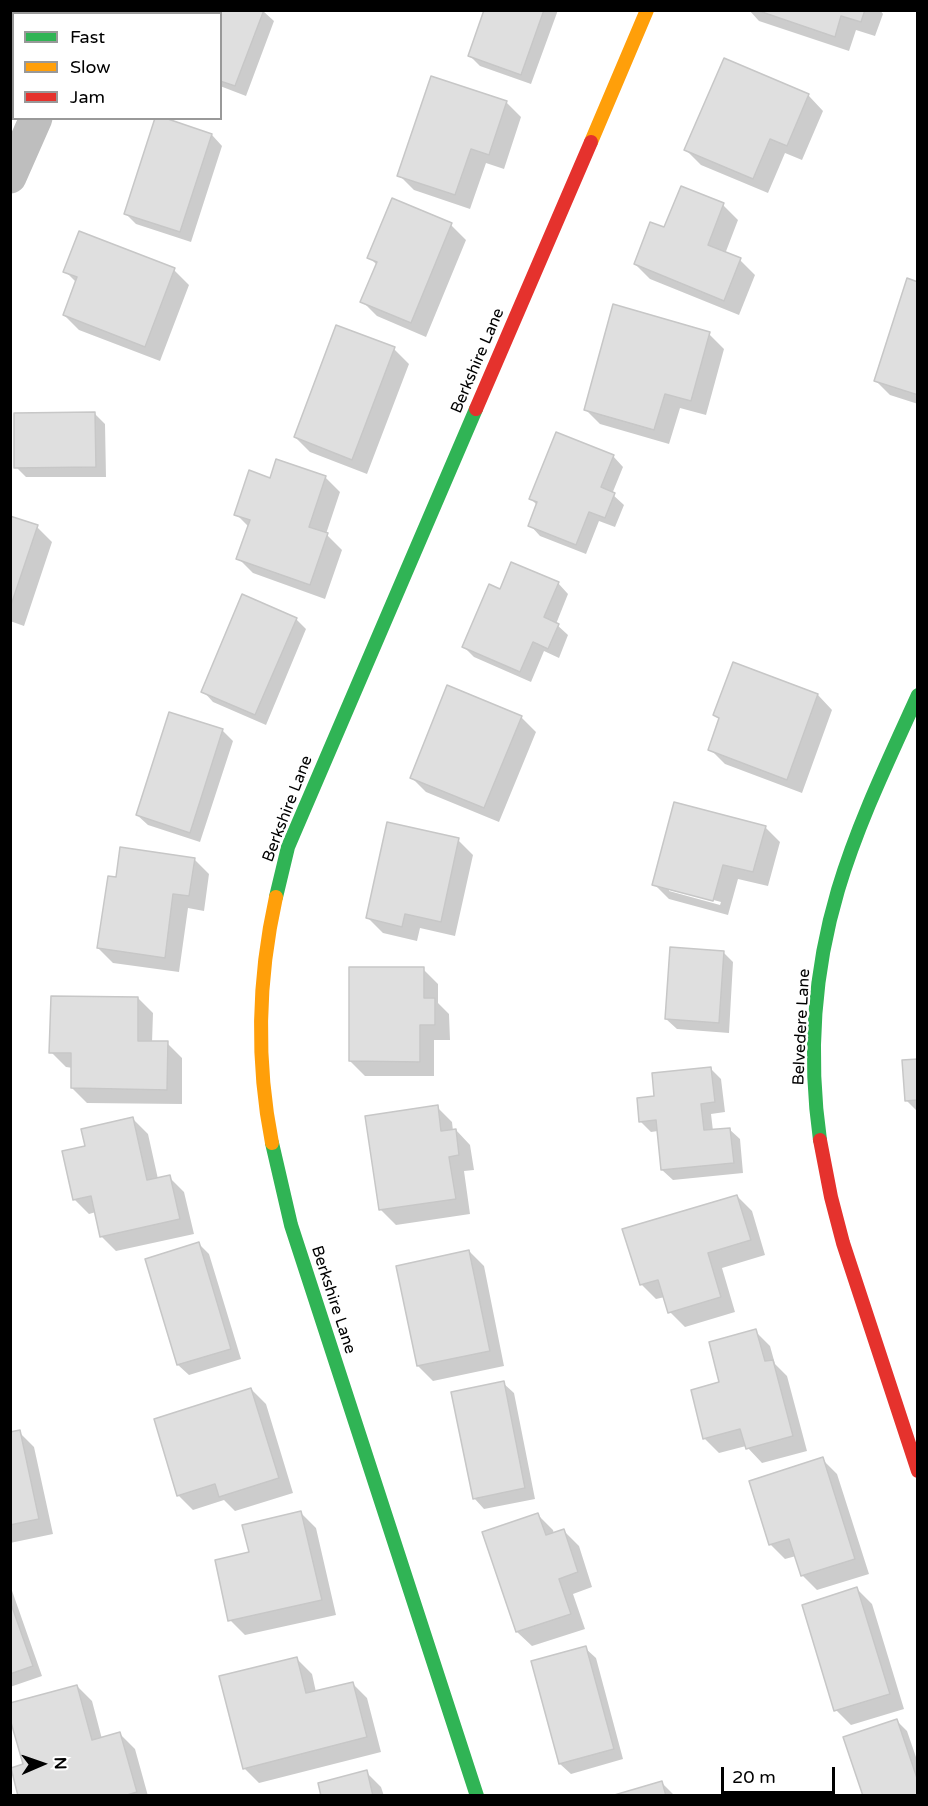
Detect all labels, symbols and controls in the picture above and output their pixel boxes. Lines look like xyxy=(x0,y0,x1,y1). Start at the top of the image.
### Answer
legend xyxy=(12,12,222,120)
text: Fast xyxy=(70,26,105,48)
text: Slow xyxy=(70,56,111,78)
text: Jam xyxy=(70,86,105,108)
street label: Berkshire Lane xyxy=(447,306,509,416)
street label: Berkshire Lane xyxy=(259,753,317,865)
street label: Belvedere Lane xyxy=(789,968,815,1086)
street label: Berkshire Lane xyxy=(307,1244,359,1356)
north arrow xyxy=(12,1734,72,1794)
scale bar xyxy=(724,1755,838,1793)
text: N xyxy=(50,1757,70,1770)
text: 20 m xyxy=(732,1766,776,1788)

